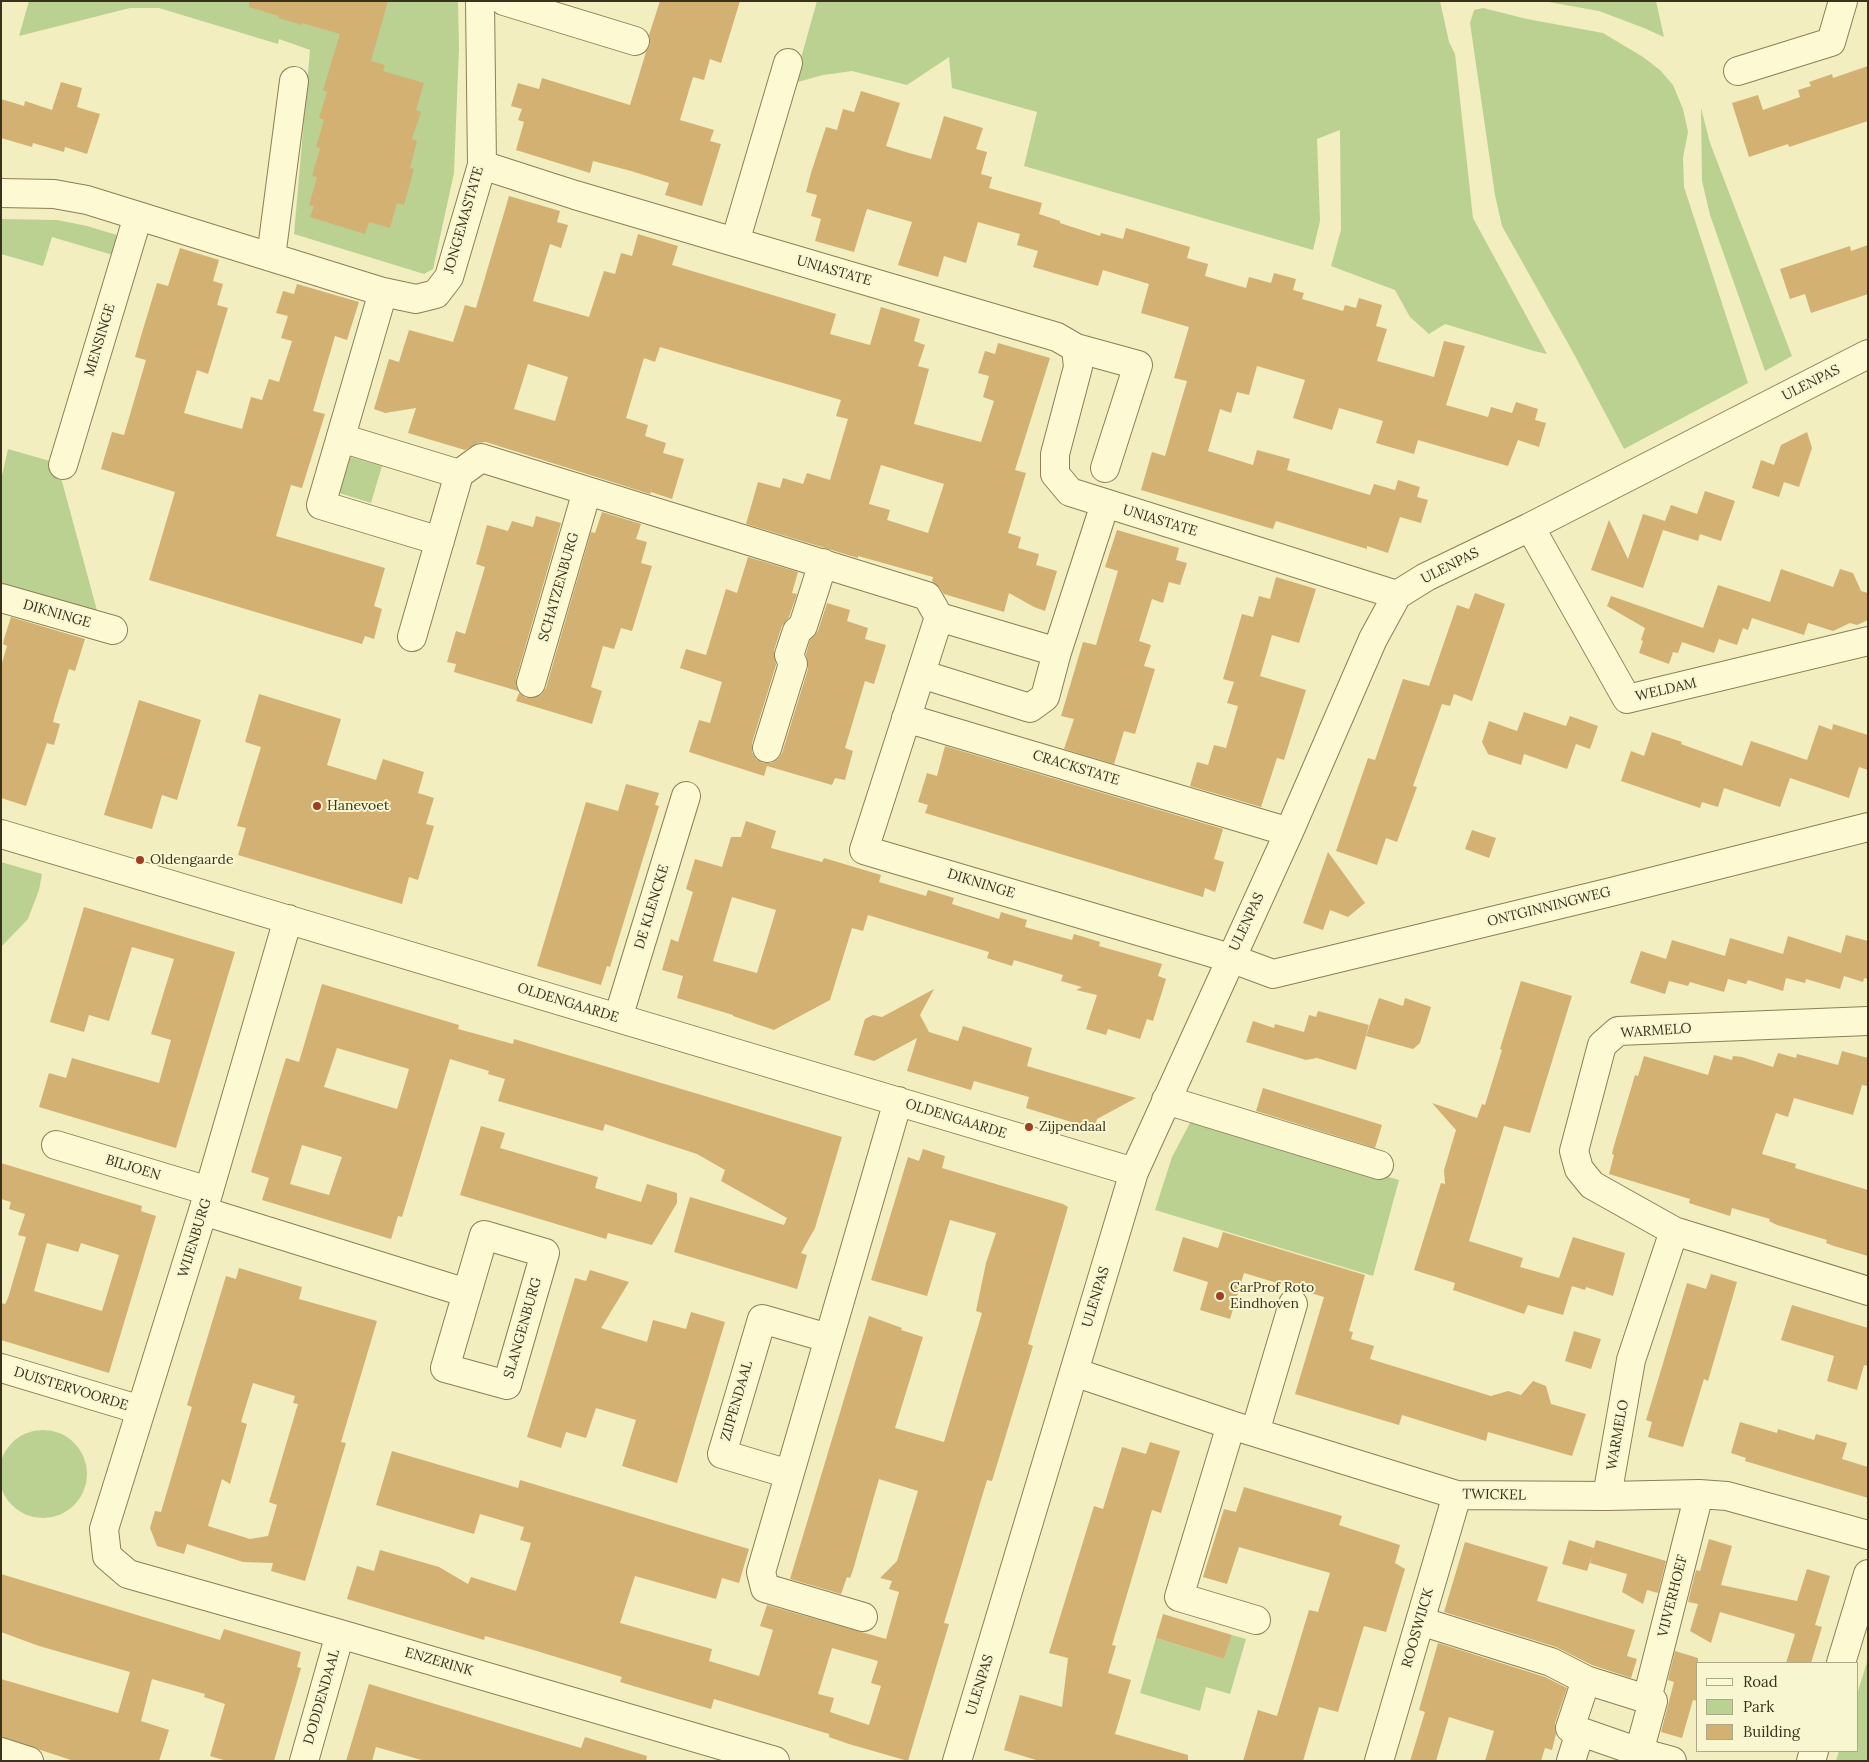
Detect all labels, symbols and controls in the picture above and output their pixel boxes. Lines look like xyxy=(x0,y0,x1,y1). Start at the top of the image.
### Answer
street label: JONGEMASTATE xyxy=(441,165,487,275)
street label: UNIASTATE xyxy=(795,252,873,290)
street label: MENSINGE xyxy=(81,302,119,378)
street label: ULENPAS xyxy=(1779,361,1843,405)
street label: UNIASTATE xyxy=(1121,502,1199,540)
street label: SCHATZENBURG xyxy=(535,531,583,643)
street label: ULENPAS xyxy=(1418,544,1482,588)
street label: DIKNINGE xyxy=(21,596,93,632)
street label: WELDAM xyxy=(1634,675,1698,705)
street label: CRACKSTATE xyxy=(1031,747,1121,789)
place label: Hanevoet xyxy=(327,798,389,814)
marker: Hanevoet xyxy=(311,800,323,812)
place label: Oldengaarde xyxy=(150,852,233,868)
marker: Oldengaarde xyxy=(134,854,146,866)
street label: DE KLENCKE xyxy=(631,863,673,951)
street label: DIKNINGE xyxy=(945,866,1017,902)
street label: ONTGINNINGWEG xyxy=(1486,884,1612,930)
street label: ULENPAS xyxy=(1226,890,1268,954)
street label: OLDENGAARDE xyxy=(515,980,621,1026)
street label: WARMELO xyxy=(1620,1020,1692,1042)
street label: OLDENGAARDE xyxy=(903,1096,1009,1142)
place label: Zijpendaal xyxy=(1039,1119,1106,1135)
marker: Zijpendaal xyxy=(1023,1121,1035,1133)
street label: BILJOEN xyxy=(103,1152,163,1184)
street label: WIJENBURG xyxy=(175,1196,215,1280)
street label: ULENPAS xyxy=(1079,1265,1113,1329)
street label: SLANGENBURG xyxy=(501,1276,545,1380)
place label: CarProf Roto Eindhoven xyxy=(1230,1280,1314,1312)
marker: CarProf Roto Eindhoven xyxy=(1214,1290,1226,1302)
street label: ZIJPENDAAL xyxy=(718,1359,756,1443)
street label: DUISTERVOORDE xyxy=(12,1364,130,1414)
street label: WARMELO xyxy=(1604,1398,1632,1472)
street label: TWICKEL xyxy=(1462,1486,1526,1504)
street label: VIJVERHOEF xyxy=(1655,1553,1691,1639)
street label: ROOSWIJCK xyxy=(1399,1586,1437,1670)
street label: ENZERINK xyxy=(403,1644,475,1680)
street label: DODDENDAAL xyxy=(300,1648,344,1746)
street label: ULENPAS xyxy=(963,1653,997,1717)
legend xyxy=(1696,1662,1859,1752)
text: Road xyxy=(1743,1672,1778,1691)
text: Park xyxy=(1743,1697,1774,1716)
text: Building xyxy=(1743,1722,1800,1741)

